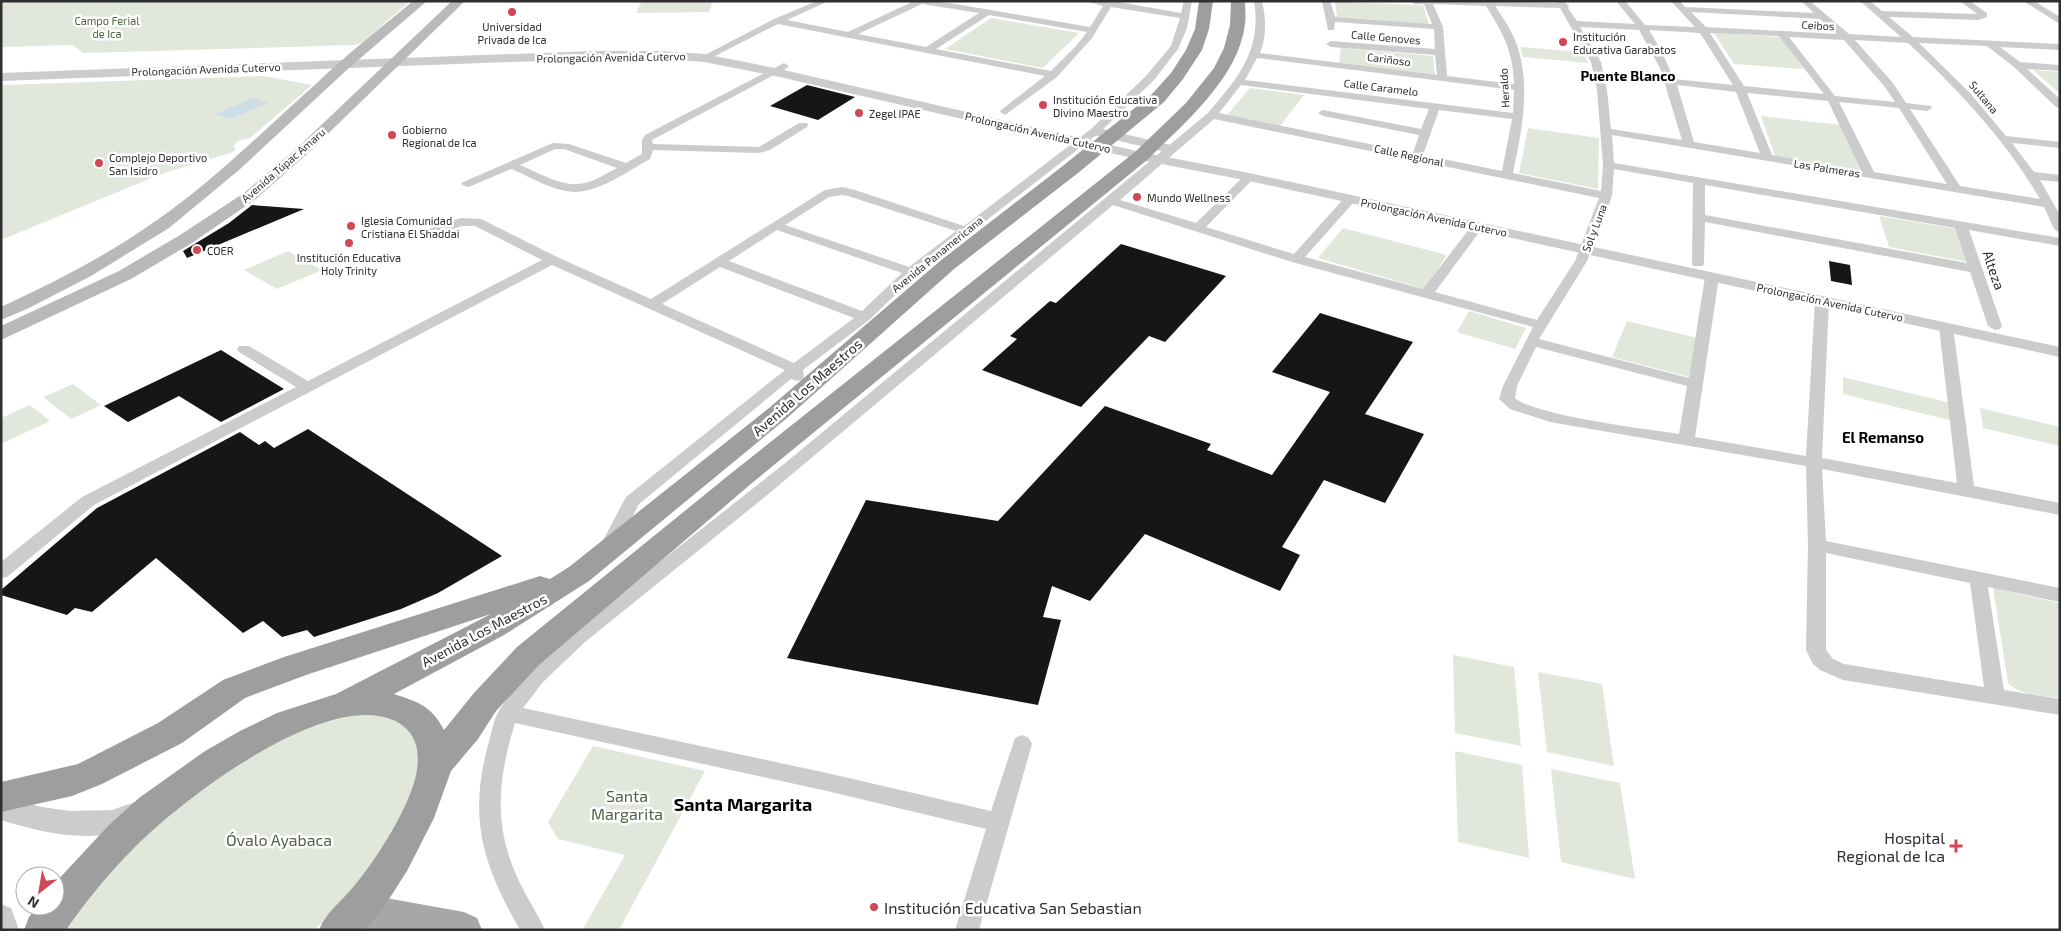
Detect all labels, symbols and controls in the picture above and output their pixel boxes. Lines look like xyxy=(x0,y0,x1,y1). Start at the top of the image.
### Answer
marker: Universidad Privada de Ica xyxy=(506,6,518,18)
park label: Campo Ferial de Ica xyxy=(74,14,140,40)
street label: Ceibos xyxy=(1801,18,1835,32)
place label: Universidad Privada de Ica xyxy=(477,20,547,46)
street label: Calle Genoves xyxy=(1351,27,1422,47)
place label: Institución Educativa Garabatos xyxy=(1573,30,1676,56)
marker: Institución Educativa Garabatos xyxy=(1557,36,1569,48)
street label: Prolongación Avenida Cutervo xyxy=(536,49,686,65)
street label: Cariñoso xyxy=(1366,50,1412,68)
street label: Prolongación Avenida Cutervo xyxy=(131,60,281,78)
district label: Puente Blanco xyxy=(1580,67,1676,84)
street label: Heraldo xyxy=(1496,68,1512,108)
street label: Calle Caramelo xyxy=(1343,76,1419,98)
street label: Sultana xyxy=(1967,78,2001,116)
place label: Institución Educativa Divino Maestro xyxy=(1053,93,1157,119)
marker: Institución Educativa Divino Maestro xyxy=(1037,99,1049,111)
marker: Zegel IPAE xyxy=(853,107,865,119)
place label: Zegel IPAE xyxy=(869,107,921,120)
street label: Prolongación Avenida Cutervo xyxy=(964,109,1112,155)
place label: Gobierno Regional de Ica xyxy=(402,123,477,149)
street label: Avenida Túpac Amaru xyxy=(238,125,328,205)
marker: Gobierno Regional de Ica xyxy=(386,129,398,141)
street label: Calle Regional xyxy=(1373,141,1446,169)
place label: Complejo Deportivo San Isidro xyxy=(109,151,207,177)
street label: Las Palmeras xyxy=(1793,156,1862,180)
marker: Complejo Deportivo San Isidro xyxy=(93,157,105,169)
marker: Mundo Wellness xyxy=(1131,191,1143,203)
place label: Mundo Wellness xyxy=(1147,191,1231,204)
street label: Prolongación Avenida Cutervo xyxy=(1360,195,1508,239)
street label: Sol y Luna xyxy=(1579,202,1609,254)
street label: Avenida Panamericana xyxy=(889,213,985,295)
place label: Iglesia Comunidad Cristiana El Shaddai xyxy=(361,214,459,240)
marker: Iglesia Comunidad Cristiana El Shaddai xyxy=(345,220,357,232)
marker: Institución Educativa Holy Trinity xyxy=(343,237,355,249)
marker: COER xyxy=(191,244,203,256)
place label: COER xyxy=(207,244,234,257)
street label: Alteza xyxy=(1979,248,2009,292)
place label: Institución Educativa Holy Trinity xyxy=(297,251,401,277)
street label: Prolongación Avenida Cutervo xyxy=(1756,280,1904,324)
street label: Avenida Los Maestros xyxy=(749,335,865,439)
district label: El Remanso xyxy=(1842,428,1924,446)
street label: Avenida Los Maestros xyxy=(418,590,550,670)
park label: Santa Margarita xyxy=(591,786,663,823)
district label: Santa Margarita xyxy=(674,793,812,815)
place label: Hospital Regional de Ica xyxy=(1836,828,1945,865)
park label: Óvalo Ayabaca xyxy=(226,830,332,849)
marker: Hospital Regional de Ica xyxy=(1949,839,1963,853)
north arrow xyxy=(15,866,65,916)
text: N xyxy=(24,893,42,912)
place label: Institución Educativa San Sebastian xyxy=(884,898,1142,917)
marker: Institución Educativa San Sebastian xyxy=(868,901,880,913)

